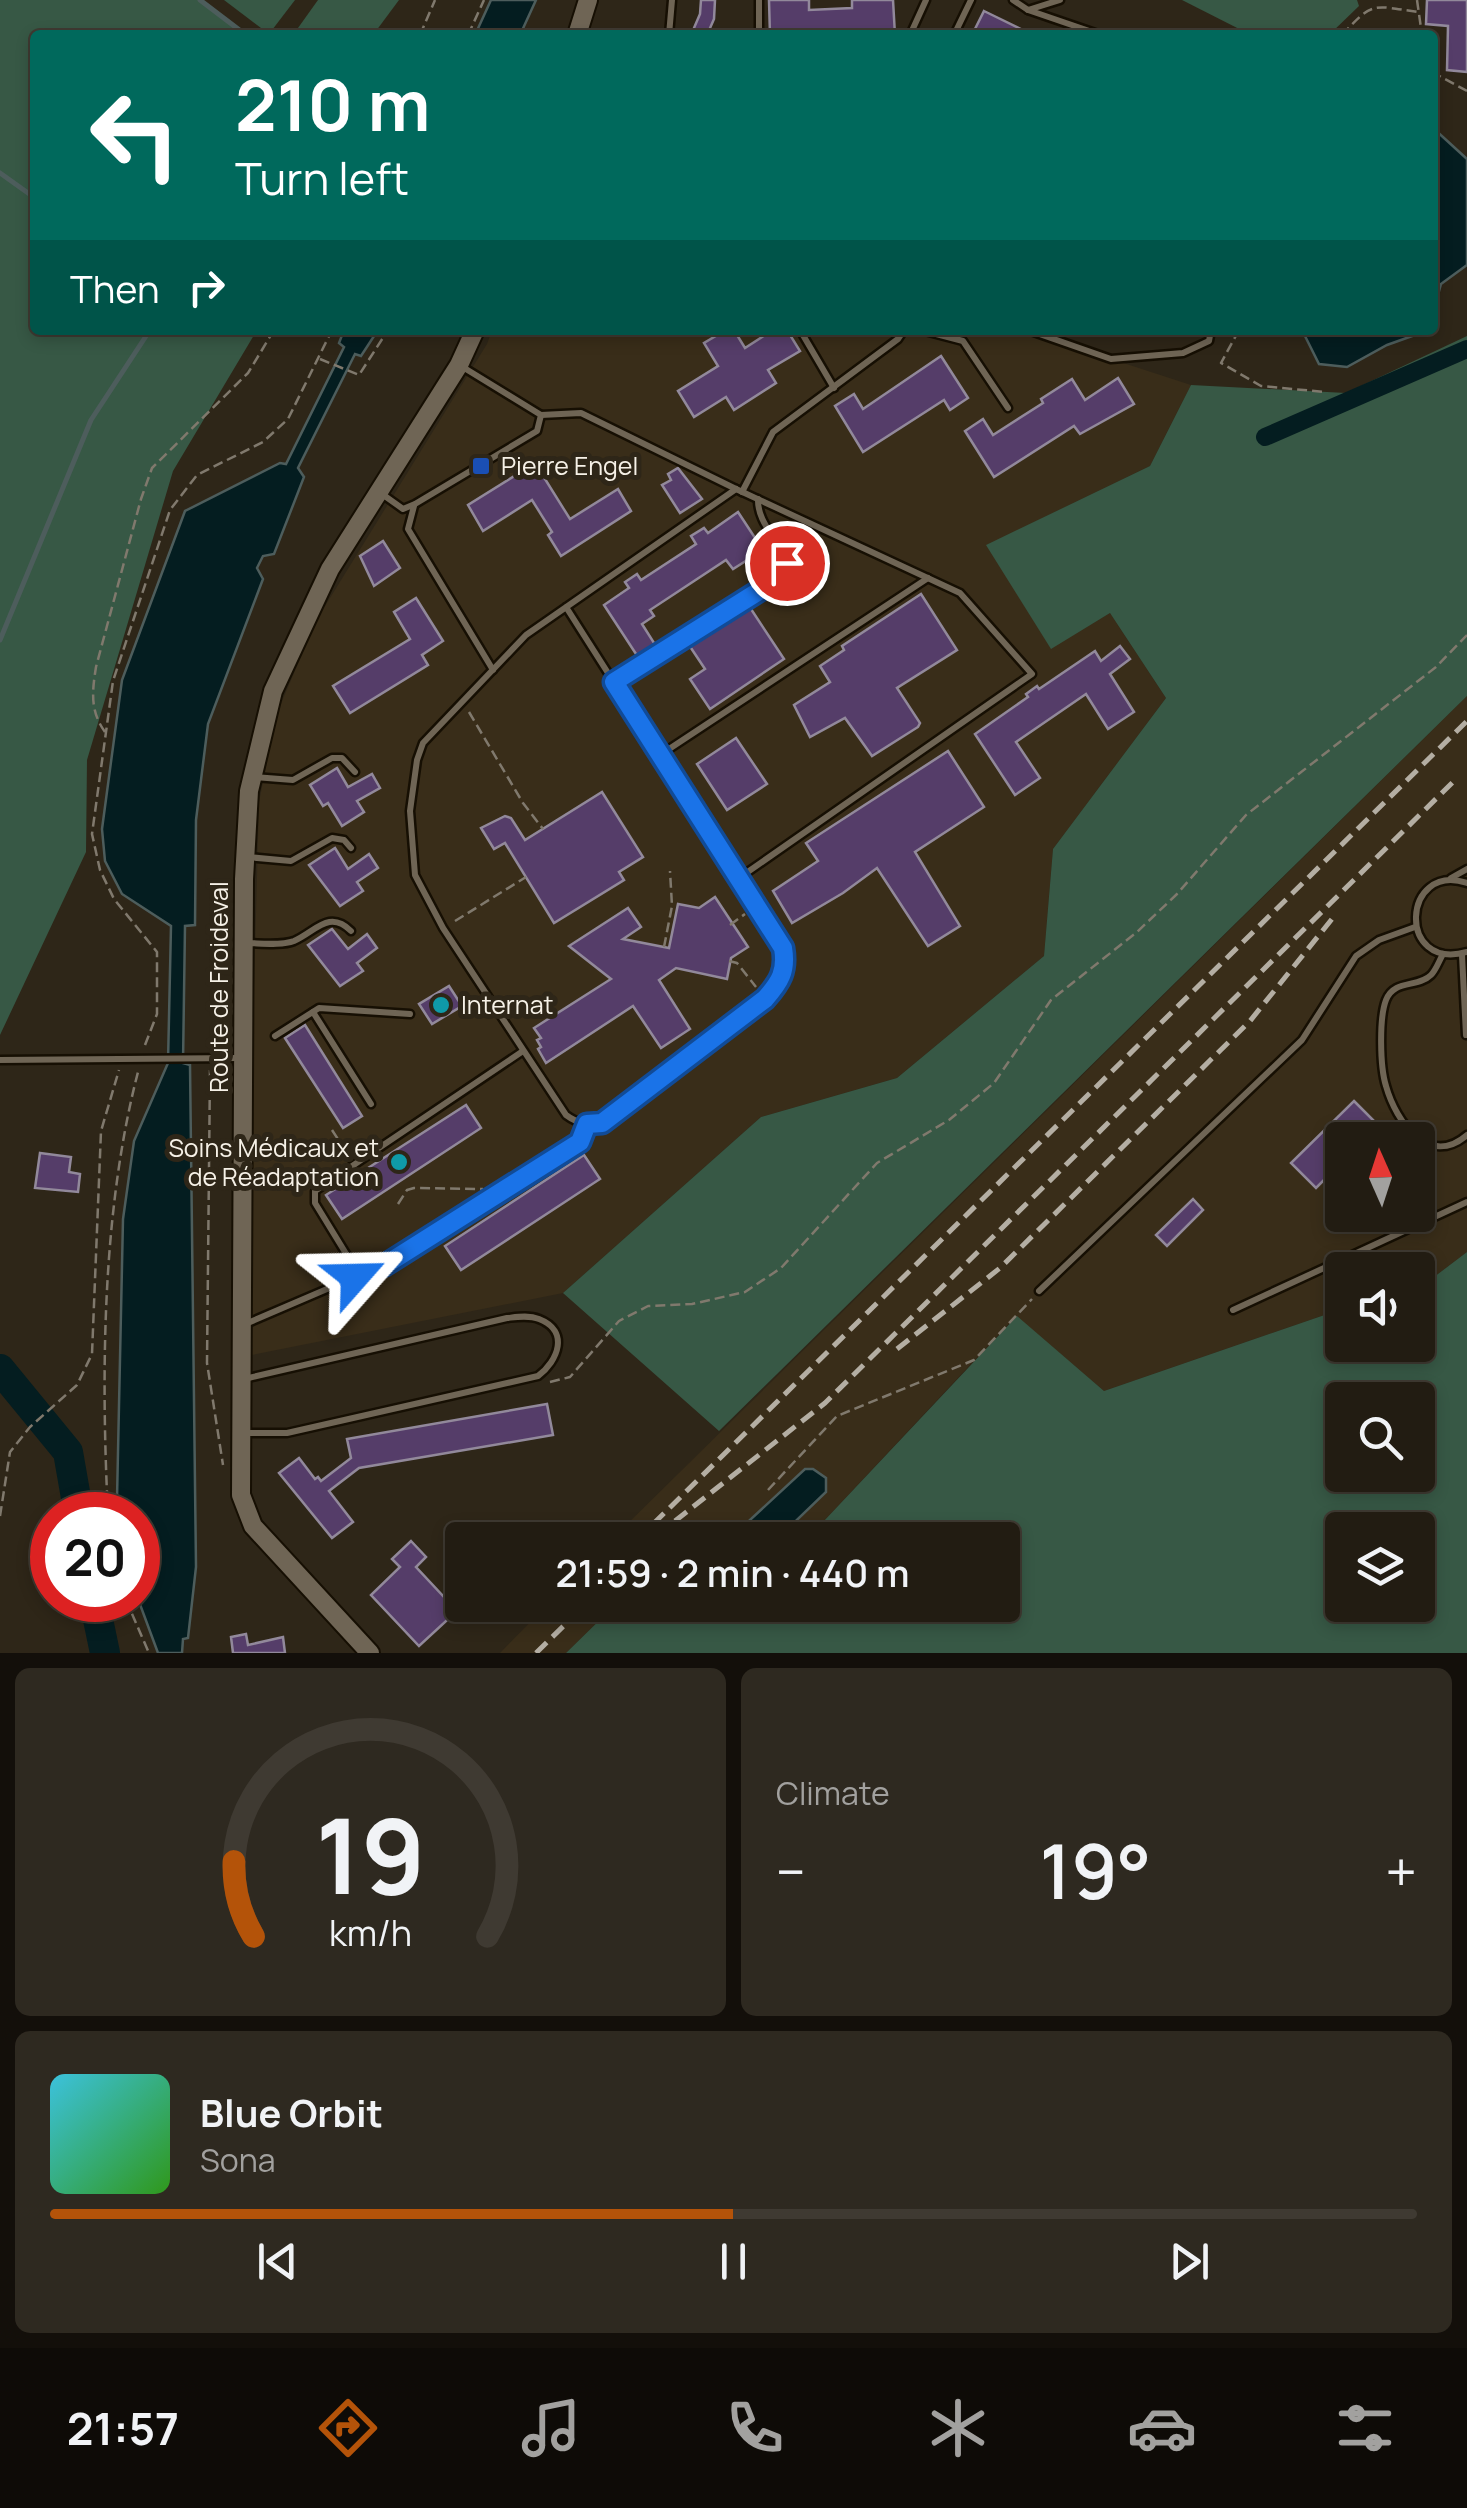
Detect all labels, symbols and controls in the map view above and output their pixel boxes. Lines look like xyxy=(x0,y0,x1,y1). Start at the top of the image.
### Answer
text: 210 m xyxy=(235,56,430,152)
icon: left xyxy=(70,70,200,200)
text: Turn left xyxy=(235,147,409,209)
icon: right xyxy=(179,260,234,315)
text: Then xyxy=(70,262,159,314)
place label: Pierre Engel xyxy=(501,448,638,483)
marker: Pierre Engel xyxy=(470,455,492,477)
pin xyxy=(745,521,830,606)
icon: arrive xyxy=(760,536,815,591)
street label: Route de Froideval xyxy=(201,881,236,1093)
place label: Internat xyxy=(461,987,554,1022)
marker: Internat xyxy=(430,994,452,1016)
north arrow xyxy=(1325,1122,1435,1232)
map controls xyxy=(1325,1122,1435,1622)
place label: Soins Médicaux et de Réadaptation xyxy=(168,1130,379,1194)
marker: Soins Médicaux et de Réadaptation xyxy=(388,1151,410,1173)
position arrow xyxy=(303,1225,407,1329)
button: sound xyxy=(1325,1252,1435,1362)
button: search xyxy=(1325,1382,1435,1492)
speed limit sign: 20 xyxy=(30,1492,160,1622)
button: layers xyxy=(1325,1512,1435,1622)
text: 21:59 · 2 min · 440 m xyxy=(555,1546,910,1598)
text: Climate xyxy=(776,1771,890,1815)
text: 19 xyxy=(315,1783,426,1925)
text: 19° xyxy=(1039,1819,1152,1922)
text: − xyxy=(776,1833,806,1909)
text: + xyxy=(1385,1833,1417,1909)
text: km/h xyxy=(329,1908,412,1957)
text: Blue Orbit xyxy=(200,2086,383,2138)
text: Sona xyxy=(200,2138,275,2182)
icon: previous xyxy=(250,2234,305,2289)
icon: pause xyxy=(706,2234,761,2289)
icon: next xyxy=(1162,2234,1217,2289)
icon: directions xyxy=(313,2393,383,2463)
icon: music xyxy=(516,2393,586,2463)
icon: phone xyxy=(720,2393,790,2463)
icon: climate xyxy=(923,2393,993,2463)
icon: car xyxy=(1127,2393,1197,2463)
icon: filters xyxy=(1330,2393,1400,2463)
text: 21:57 xyxy=(67,2397,179,2459)

